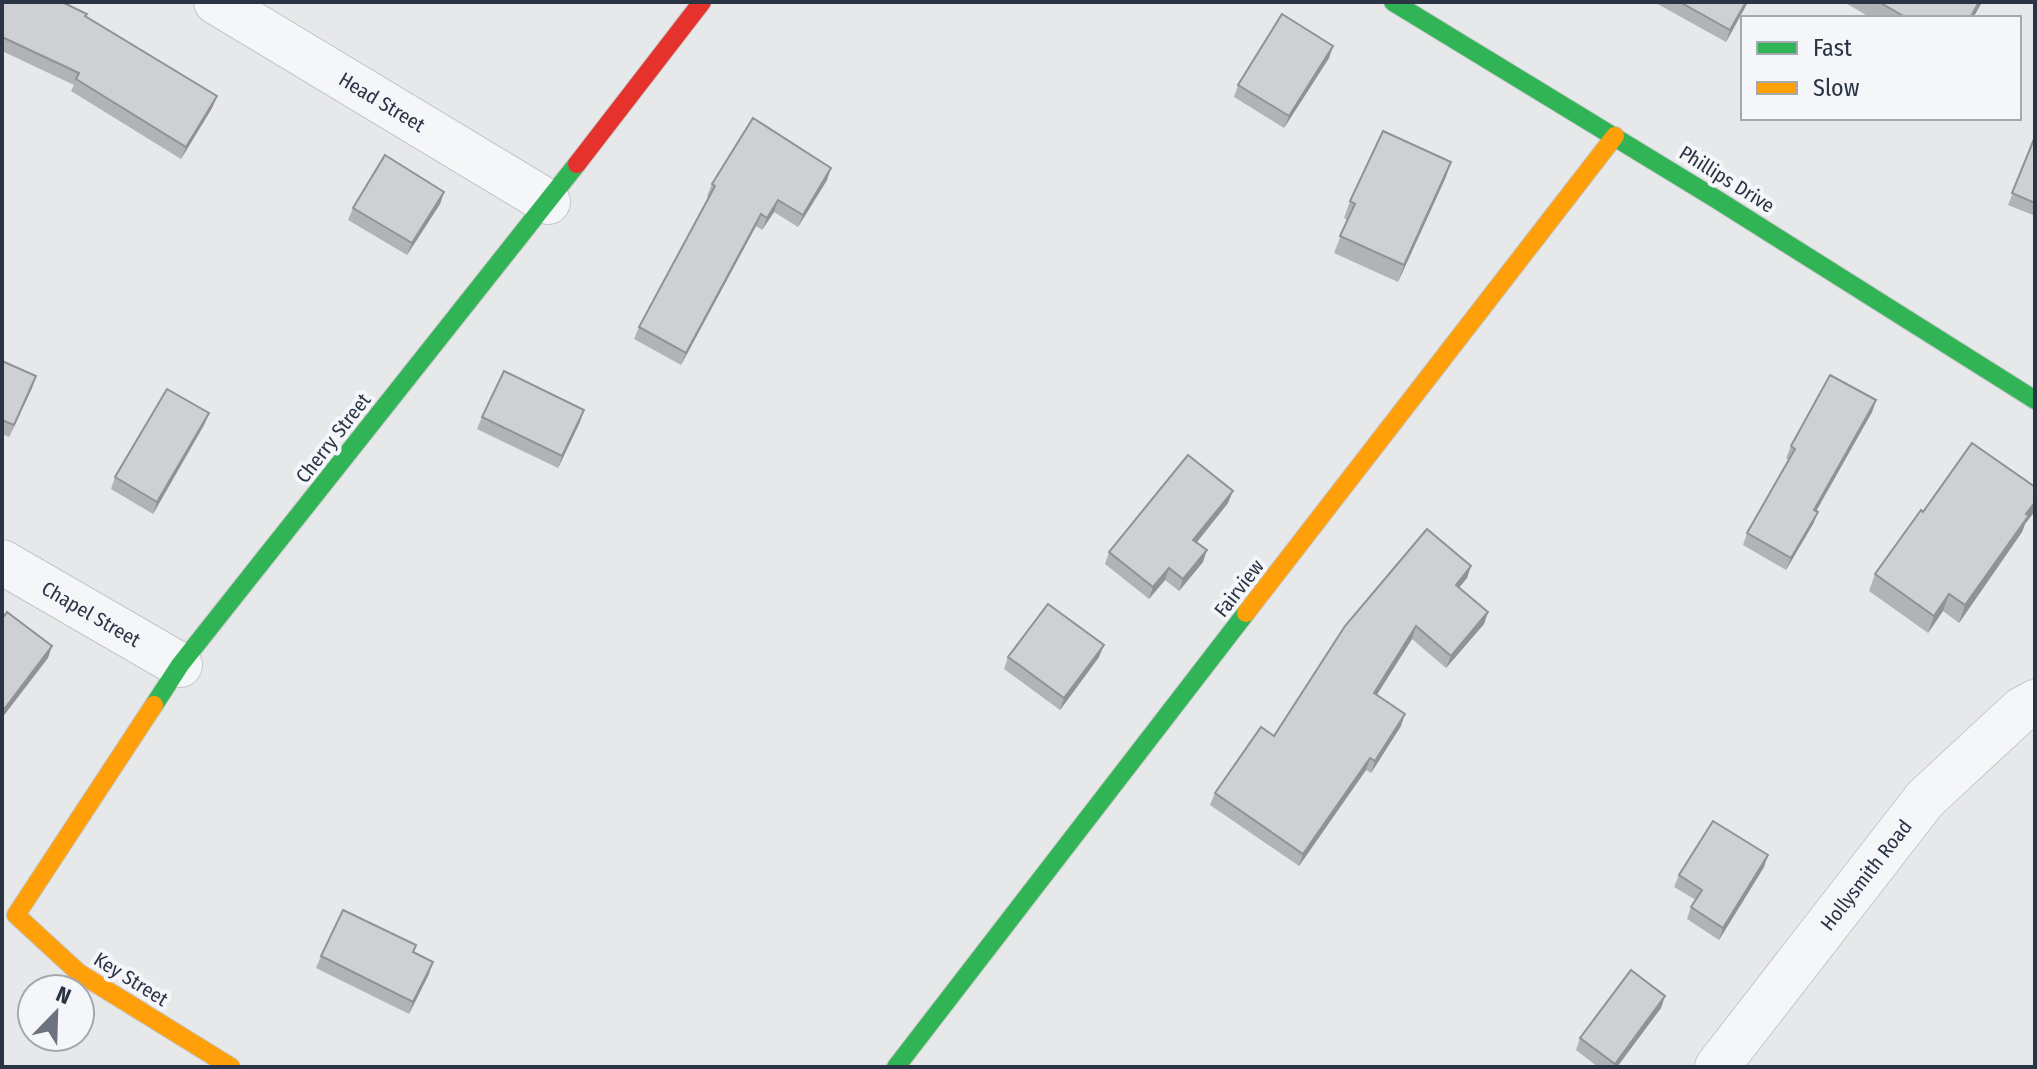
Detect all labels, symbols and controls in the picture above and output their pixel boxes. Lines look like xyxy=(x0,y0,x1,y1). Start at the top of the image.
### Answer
legend xyxy=(1741,16,2021,120)
text: Fast xyxy=(1813,34,1852,62)
street label: Head Street xyxy=(335,67,430,137)
text: Slow xyxy=(1813,74,1860,102)
street label: Phillips Drive xyxy=(1675,140,1779,218)
street label: Cherry Street xyxy=(291,388,376,488)
street label: Fairview xyxy=(1209,554,1269,622)
street label: Chapel Street xyxy=(37,576,145,652)
street label: Hollysmith Road xyxy=(1815,815,1917,935)
street label: Key Street xyxy=(89,947,173,1011)
north arrow xyxy=(16,973,96,1053)
text: N xyxy=(52,980,75,1010)

